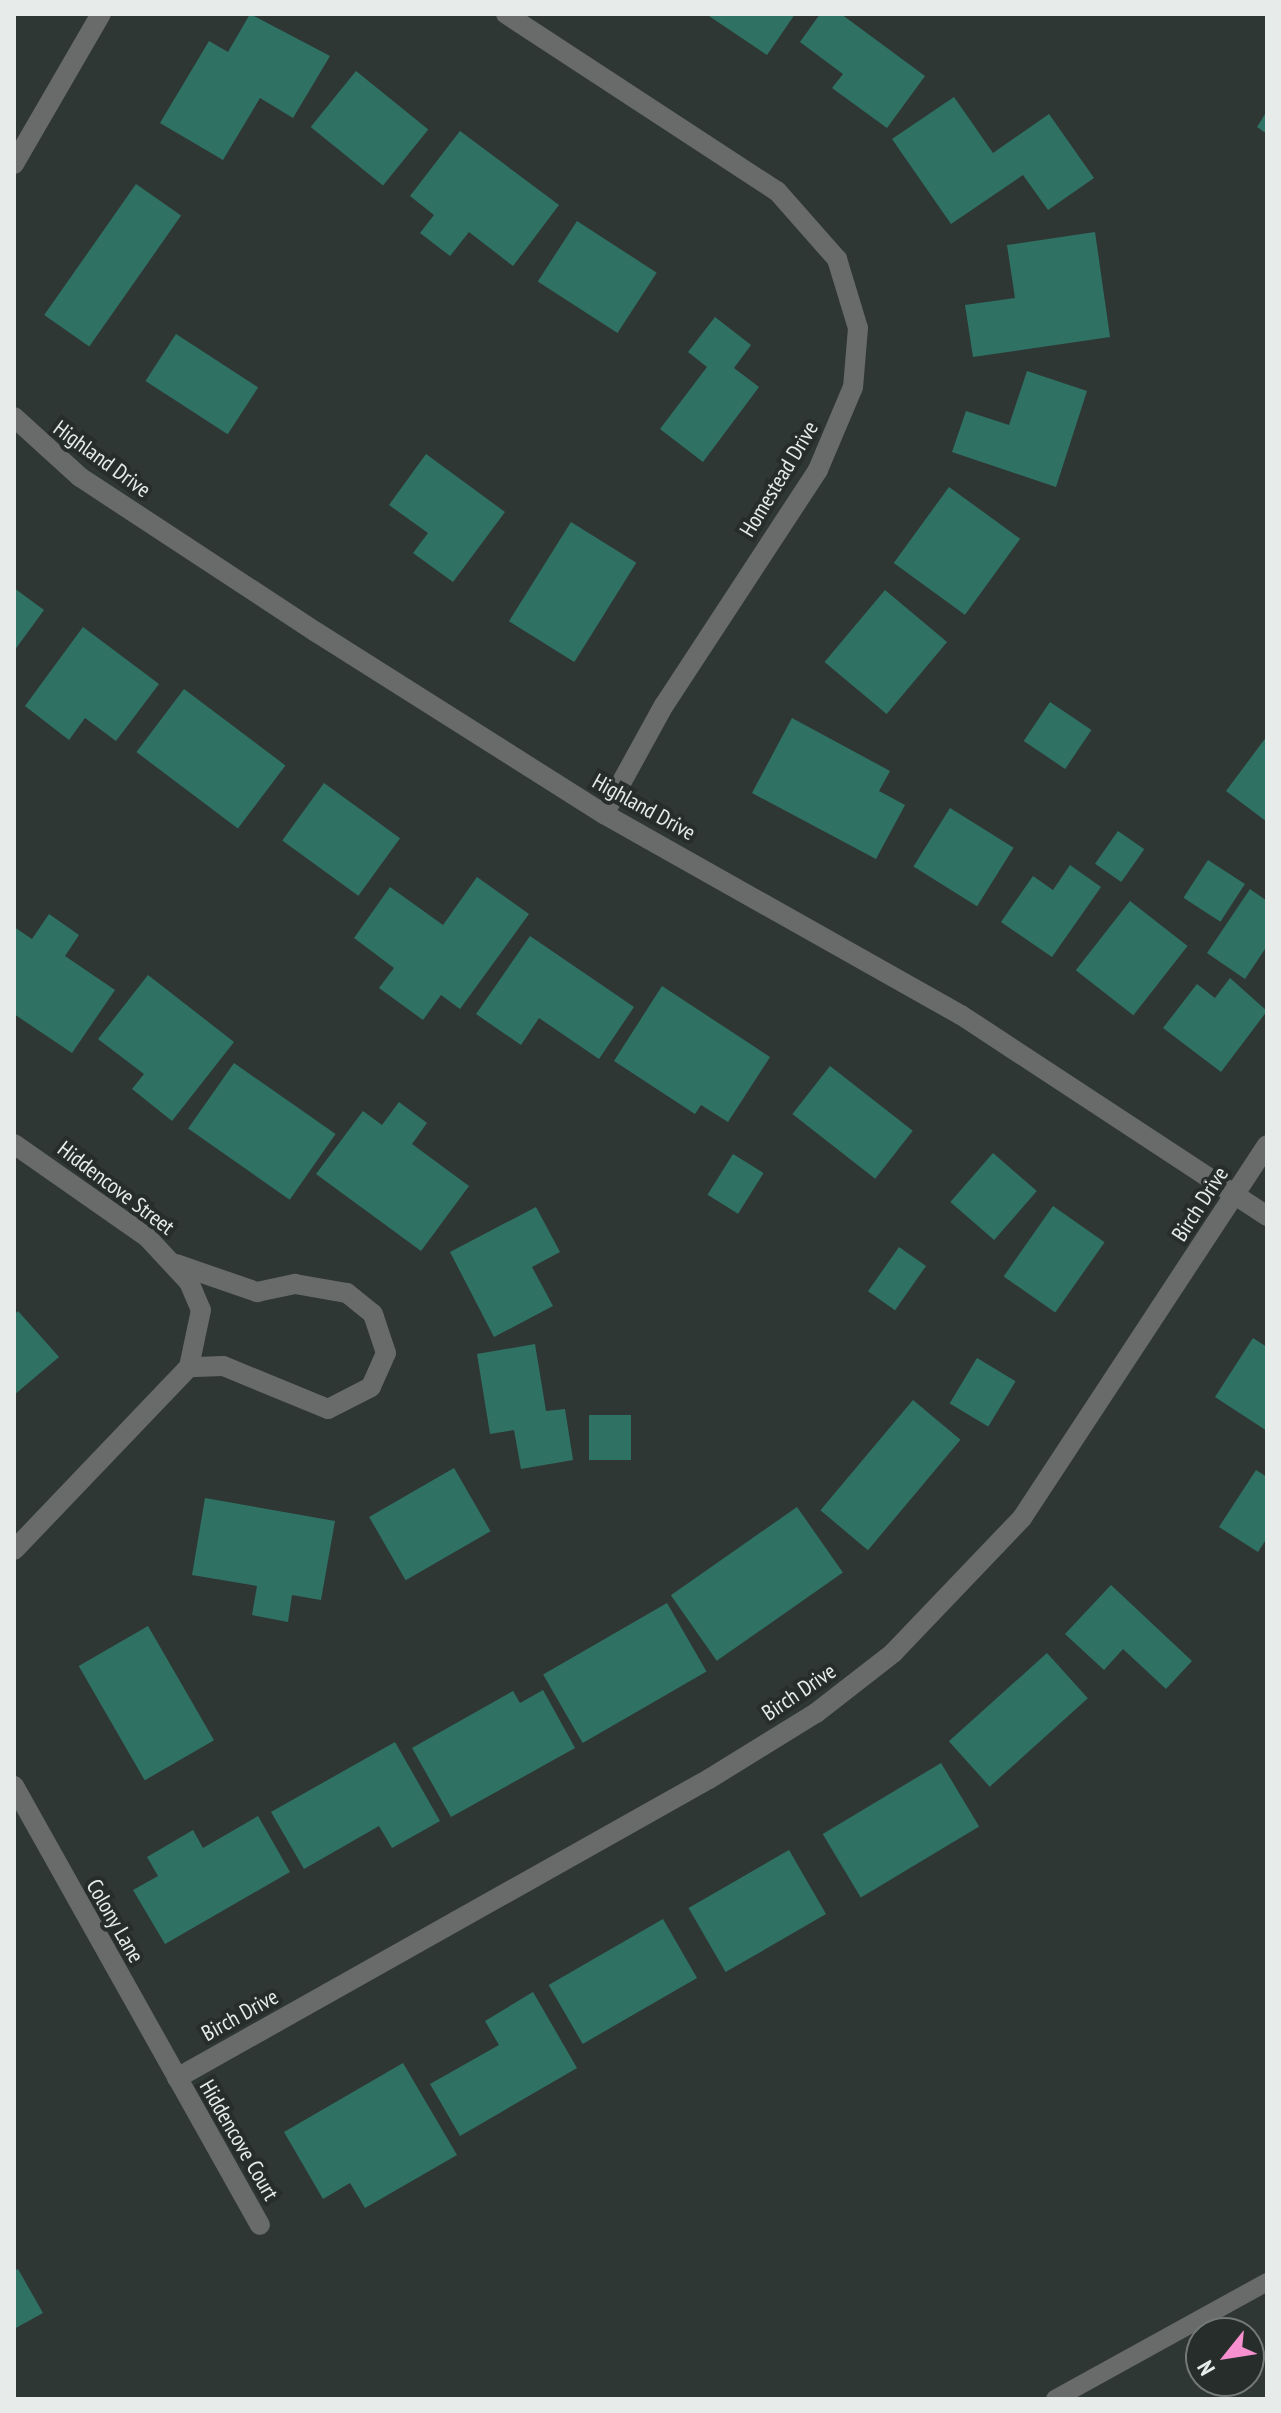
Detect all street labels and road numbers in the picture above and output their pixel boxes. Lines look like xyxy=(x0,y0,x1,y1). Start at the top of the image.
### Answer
street label: Highland Drive xyxy=(48,415,156,503)
street label: Homestead Drive xyxy=(734,416,824,542)
street label: Highland Drive xyxy=(588,768,700,846)
street label: Hiddencove Street xyxy=(53,1136,179,1240)
street label: Birch Drive xyxy=(1166,1162,1234,1246)
street label: Birch Drive xyxy=(757,1658,841,1726)
street label: Colony Lane xyxy=(80,1874,150,1968)
street label: Birch Drive xyxy=(197,1983,283,2047)
street label: Hiddencove Court xyxy=(194,2075,284,2205)

